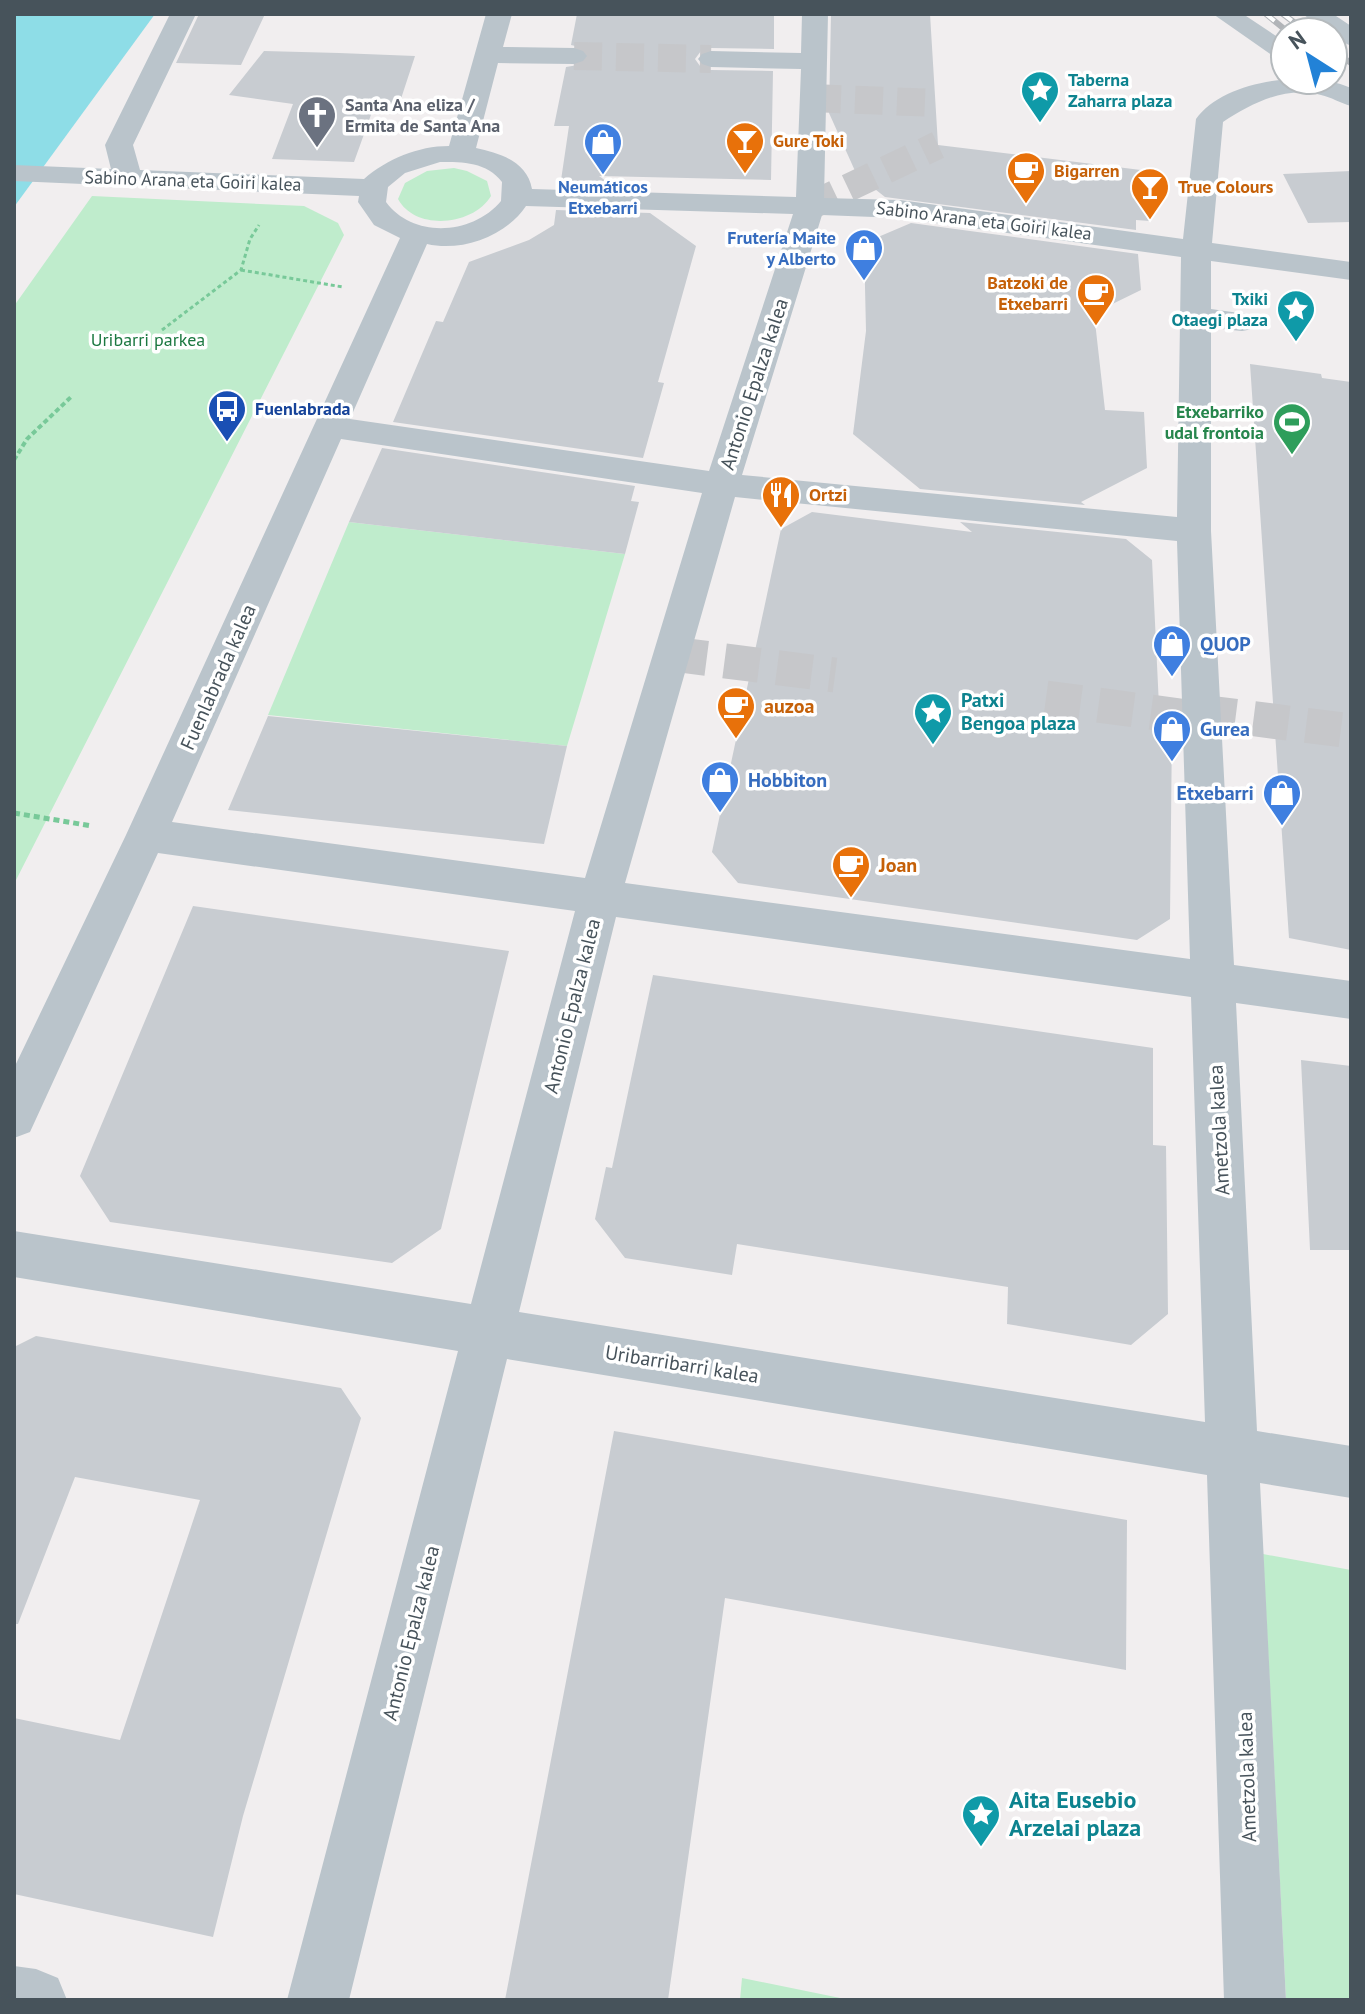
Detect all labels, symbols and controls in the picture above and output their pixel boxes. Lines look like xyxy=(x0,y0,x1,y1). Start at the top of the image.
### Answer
north arrow xyxy=(1269,16,1349,96)
text: N xyxy=(1283,24,1311,55)
place label: Taberna Zaharra plaza xyxy=(1068,68,1172,112)
place icon: Taberna Zaharra plaza xyxy=(1019,69,1061,124)
place label: Santa Ana eliza / Ermita de Santa Ana xyxy=(345,93,500,137)
church icon: Santa Ana eliza / Ermita de Santa Ana xyxy=(296,94,338,149)
bar icon: Gure Toki xyxy=(724,120,766,175)
shop icon: Neumáticos Etxebarri xyxy=(582,121,624,176)
place label: Gure Toki xyxy=(773,129,844,152)
cafe icon: Bigarren xyxy=(1005,150,1047,205)
place label: Bigarren xyxy=(1054,159,1120,182)
street label: Sabino Arana eta Goiri kalea xyxy=(84,165,302,196)
bar icon: True Colours xyxy=(1129,166,1171,221)
place label: Neumáticos Etxebarri xyxy=(558,175,648,219)
place label: True Colours xyxy=(1178,175,1274,198)
street label: Sabino Arana eta Goiri kalea xyxy=(875,196,1093,245)
place label: Frutería Maite y Alberto xyxy=(727,226,836,270)
shop icon: Frutería Maite y Alberto xyxy=(843,227,885,282)
place label: Batzoki de Etxebarri xyxy=(987,271,1068,315)
cafe icon: Batzoki de Etxebarri xyxy=(1075,272,1117,327)
place label: Txiki Otaegi plaza xyxy=(1172,287,1268,331)
place icon: Txiki Otaegi plaza xyxy=(1275,288,1317,343)
street label: Antonio Epalza kalea xyxy=(714,295,794,473)
park label: Uribarri parkea xyxy=(91,328,205,351)
bus stop icon: Fuenlabrada xyxy=(206,388,248,443)
place label: Fuenlabrada xyxy=(255,397,351,420)
place label: Etxebarriko udal frontoia xyxy=(1165,400,1264,444)
sports icon: Etxebarriko udal frontoia xyxy=(1271,401,1313,456)
restaurant icon: Ortzi xyxy=(760,474,802,529)
place label: Ortzi xyxy=(809,483,847,506)
street label: Fuenlabrada kalea xyxy=(174,600,262,754)
shop icon: QUOP xyxy=(1151,623,1193,678)
place label: QUOP xyxy=(1200,631,1251,657)
cafe icon: auzoa xyxy=(715,685,757,740)
place label: Patxi Bengoa plaza xyxy=(961,687,1076,736)
place icon: Patxi Bengoa plaza xyxy=(912,691,954,746)
place label: auzoa xyxy=(764,693,814,719)
shop icon: Gurea xyxy=(1151,708,1193,763)
place label: Gurea xyxy=(1200,716,1250,742)
shop icon: Hobbiton xyxy=(699,759,741,814)
place label: Hobbiton xyxy=(748,767,827,793)
shop icon: Etxebarri xyxy=(1261,772,1303,827)
place label: Etxebarri xyxy=(1177,780,1254,806)
cafe icon: Joan xyxy=(830,844,872,899)
place label: Joan xyxy=(878,852,917,878)
street label: Antonio Epalza kalea xyxy=(538,916,606,1096)
street label: Ametzola kalea xyxy=(1203,1064,1235,1196)
street label: Uribarribarri kalea xyxy=(603,1339,761,1389)
street label: Antonio Epalza kalea xyxy=(377,1543,445,1723)
street label: Ametzola kalea xyxy=(1232,1711,1262,1843)
place label: Aita Eusebio Arzelai plaza xyxy=(1009,1784,1141,1843)
place icon: Aita Eusebio Arzelai plaza xyxy=(960,1793,1002,1848)

